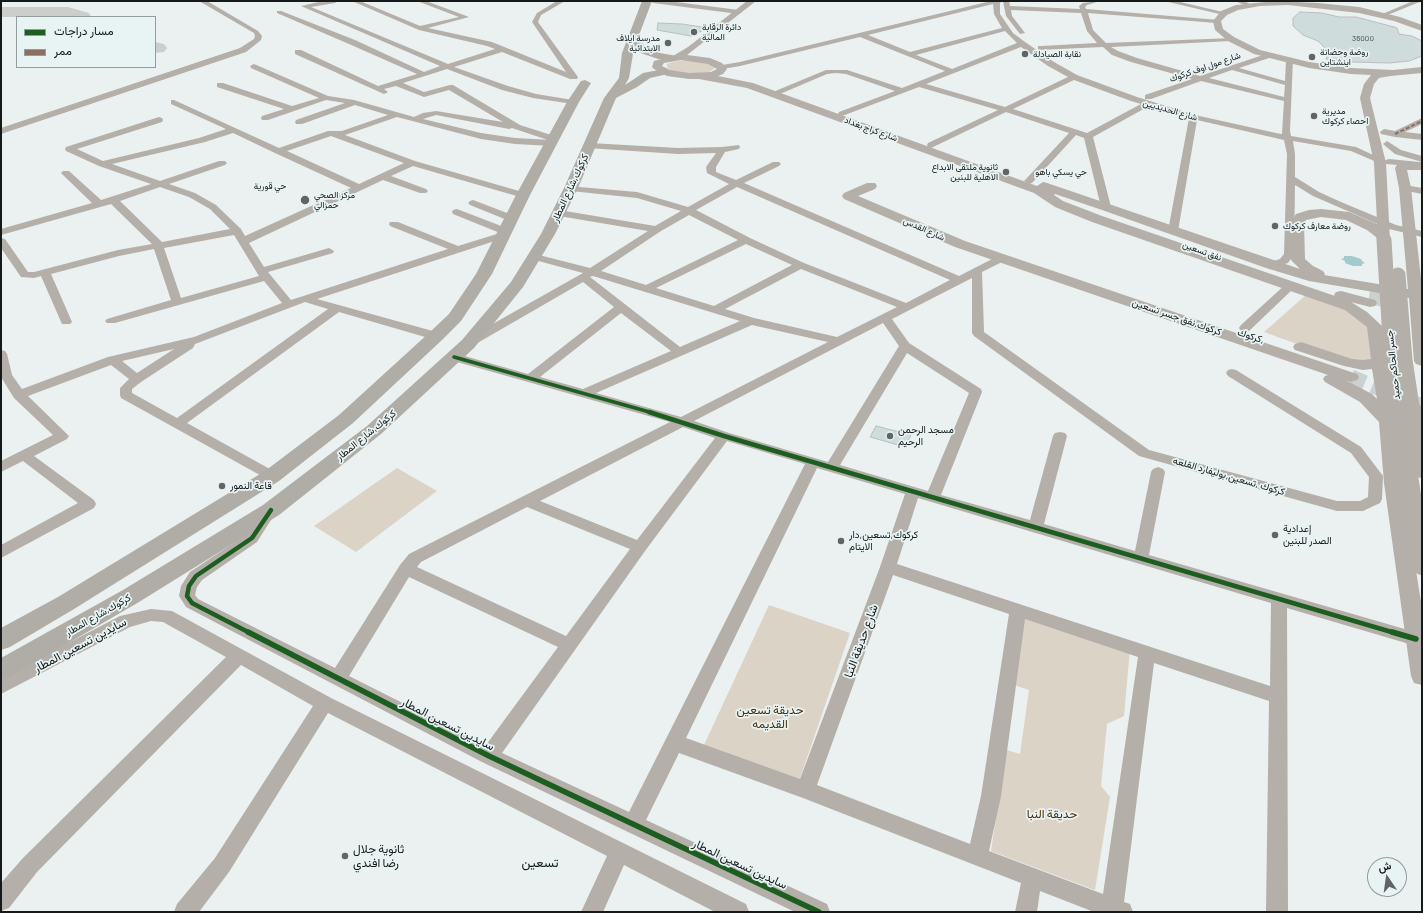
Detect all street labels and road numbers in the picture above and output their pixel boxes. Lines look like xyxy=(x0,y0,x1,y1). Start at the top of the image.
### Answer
street label: شارع مول اوف كركوك xyxy=(1168,50,1242,84)
street label: شارع الحديديين xyxy=(1141,97,1199,123)
street label: شارع كراج بغداد xyxy=(843,114,899,144)
street label: كركوك,شارع المطار xyxy=(549,152,591,224)
street label: شارع القدس xyxy=(901,215,947,243)
street label: نفق تسعين xyxy=(1181,239,1223,263)
street label: كركوك,نفق جسر تسعين xyxy=(1131,296,1223,338)
street label: كركوك, xyxy=(1236,326,1266,346)
street label: جسر الحاكم حميد xyxy=(1383,330,1403,400)
street label: كركوك,شارع المطار xyxy=(334,407,398,463)
street label: كركوك ,تسعين,بوليفارد القلعه xyxy=(1172,454,1286,498)
street label: كركوك,شارع المطار xyxy=(63,591,133,639)
street label: شارع حديقة النبا xyxy=(841,602,881,680)
street label: سايدين تسعين المطار xyxy=(31,614,129,676)
street label: سايدين تسعين المطار xyxy=(399,694,497,754)
street label: سايدين تسعين المطار xyxy=(690,836,790,892)

